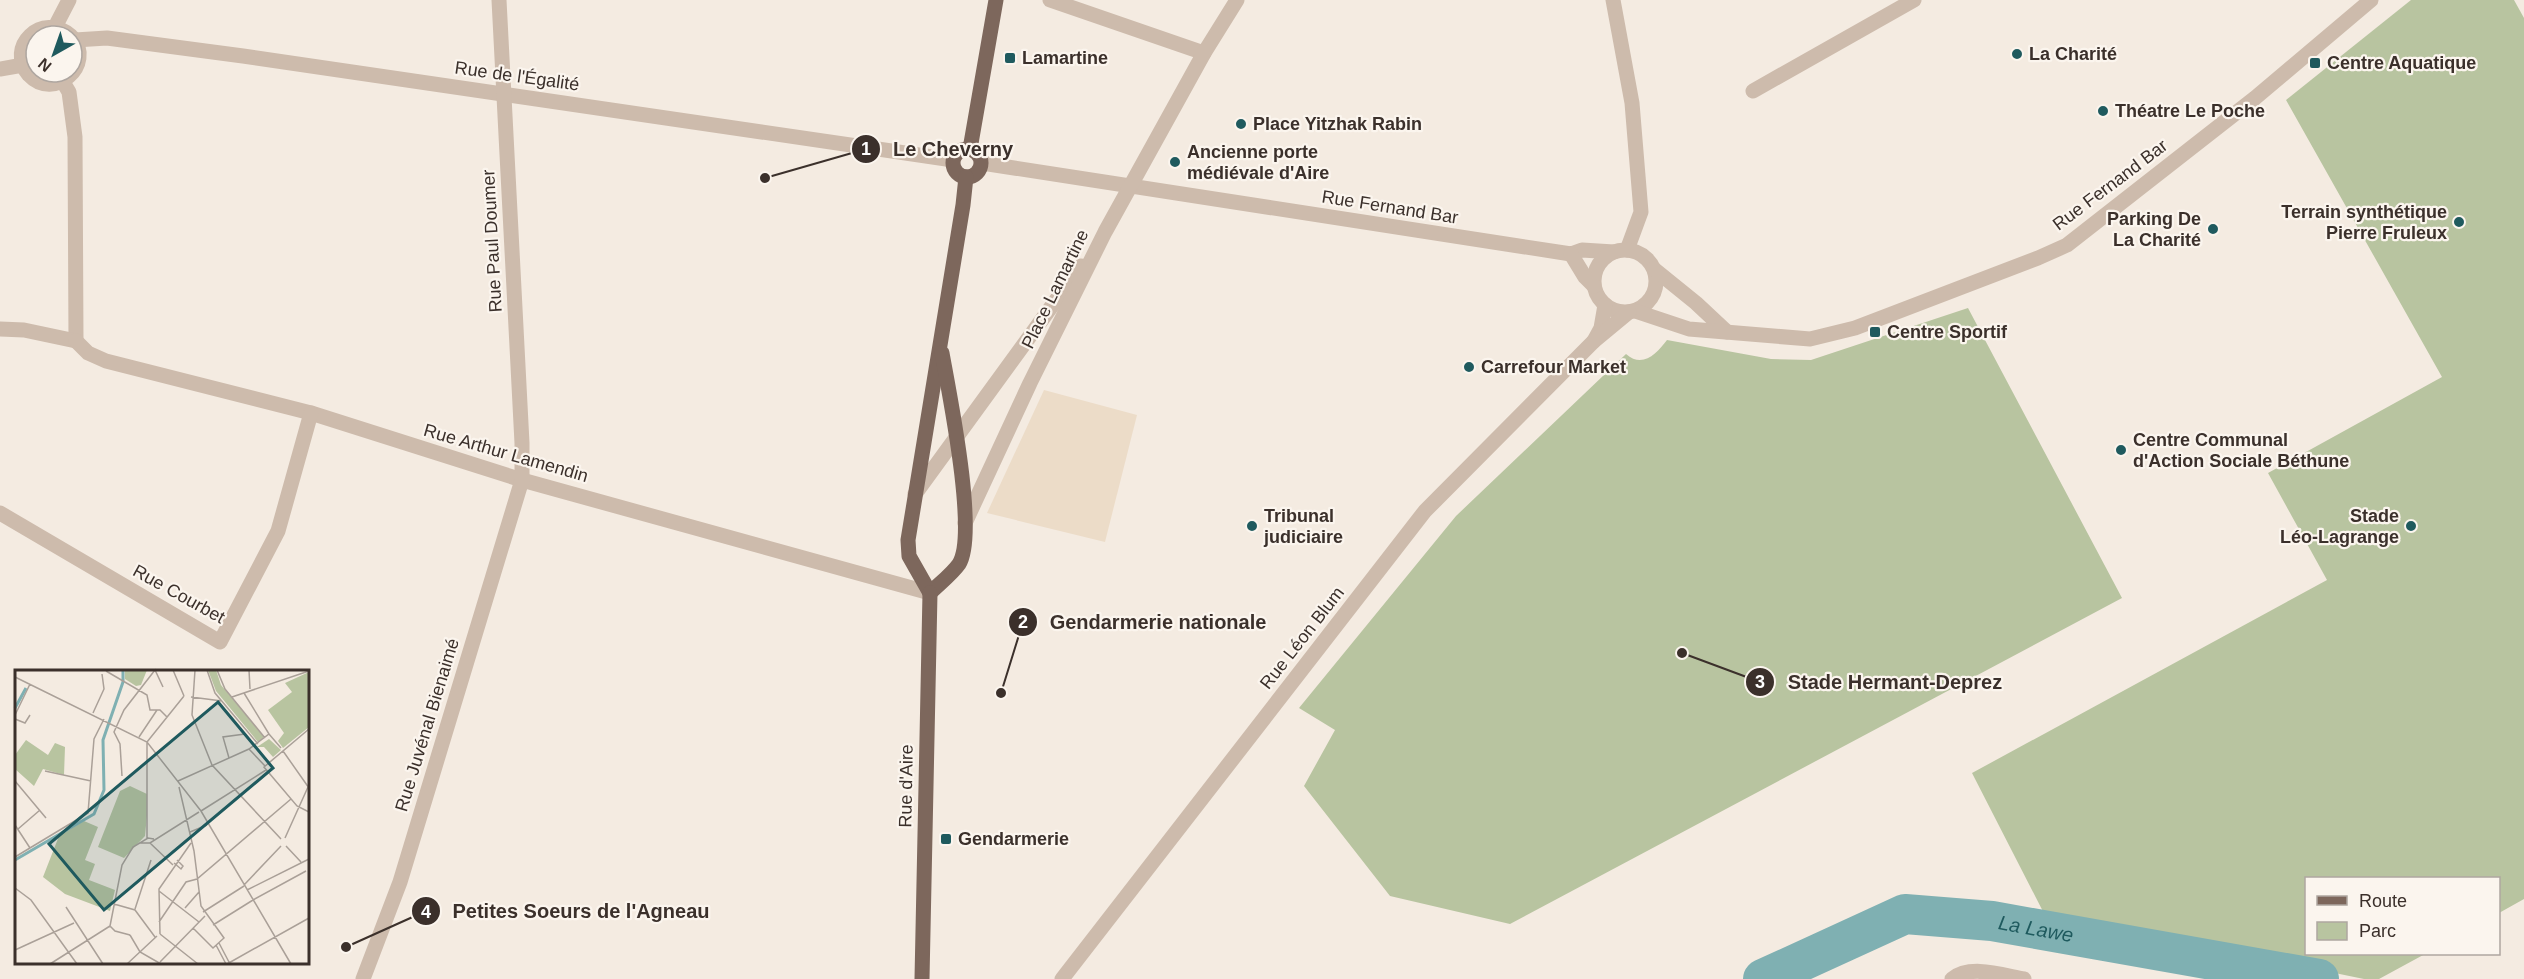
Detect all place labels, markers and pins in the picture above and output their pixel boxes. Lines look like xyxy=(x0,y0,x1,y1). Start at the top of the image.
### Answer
place label: La Charité xyxy=(2029,44,2117,64)
marker: La Charité xyxy=(2010,47,2024,61)
place label: Lamartine xyxy=(1022,48,1108,68)
marker: Lamartine xyxy=(1003,51,1017,65)
place label: Centre Aquatique xyxy=(2327,53,2476,73)
marker: Centre Aquatique xyxy=(2308,56,2322,70)
place label: Théatre Le Poche xyxy=(2115,101,2265,121)
marker: Théatre Le Poche xyxy=(2096,104,2110,118)
place label: Place Yitzhak Rabin xyxy=(1253,114,1422,134)
marker: Place Yitzhak Rabin xyxy=(1234,117,1248,131)
callout: Le Cheverny xyxy=(851,130,1025,168)
place label: Ancienne porte médiévale d'Aire xyxy=(1187,142,1329,183)
marker: Ancienne porte médiévale d'Aire xyxy=(1168,155,1182,169)
place label: Terrain synthétique Pierre Fruleux xyxy=(2281,202,2447,243)
place label: Parking De La Charité xyxy=(2107,209,2201,250)
marker: Terrain synthétique Pierre Fruleux xyxy=(2452,215,2466,229)
marker: Parking De La Charité xyxy=(2206,222,2220,236)
place label: Centre Sportif xyxy=(1887,322,2008,342)
marker: Centre Sportif xyxy=(1868,325,1882,339)
place label: Carrefour Market xyxy=(1481,357,1626,377)
marker: Carrefour Market xyxy=(1462,360,1476,374)
place label: Centre Communal d'Action Sociale Béthune xyxy=(2133,430,2349,471)
marker: Centre Communal d'Action Sociale Béthune xyxy=(2114,443,2128,457)
place label: Tribunal judiciaire xyxy=(1263,506,1343,547)
place label: Stade Léo-Lagrange xyxy=(2280,506,2399,547)
marker: Tribunal judiciaire xyxy=(1245,519,1259,533)
marker: Stade Léo-Lagrange xyxy=(2404,519,2418,533)
callout: Gendarmerie nationale xyxy=(1008,603,1278,641)
callout: Stade Hermant-Deprez xyxy=(1745,663,2014,701)
place label: Gendarmerie xyxy=(958,829,1069,849)
marker: Gendarmerie xyxy=(939,832,953,846)
callout: Petites Soeurs de l'Agneau xyxy=(411,892,722,930)

